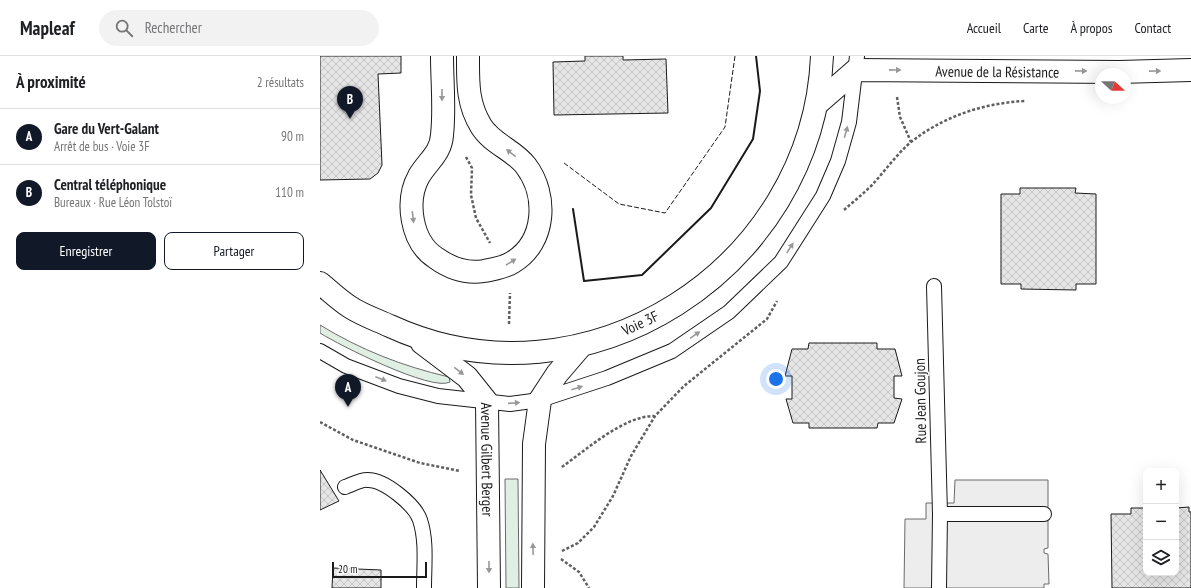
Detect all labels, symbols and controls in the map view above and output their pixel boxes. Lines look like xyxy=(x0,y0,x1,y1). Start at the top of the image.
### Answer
search box xyxy=(99,10,379,46)
text: Mapleaf xyxy=(20,16,75,40)
icon: search xyxy=(113,17,135,39)
text: Rechercher xyxy=(145,18,202,37)
text: Accueil xyxy=(967,19,1001,37)
text: Carte xyxy=(1023,19,1049,37)
text: À propos xyxy=(1071,19,1113,37)
text: Contact xyxy=(1135,19,1171,37)
street label: Avenue de la Résistance xyxy=(935,61,1059,81)
one-way arrow xyxy=(889,67,901,74)
one-way arrow xyxy=(1075,68,1088,74)
north arrow xyxy=(1095,68,1131,104)
one-way arrow xyxy=(1149,68,1162,74)
text: À proximité xyxy=(16,71,86,93)
text: 2 résultats xyxy=(257,74,304,91)
pin: B xyxy=(337,86,363,119)
one-way arrow xyxy=(439,89,445,102)
text: Gare du Vert-Galant xyxy=(54,119,159,138)
one-way arrow xyxy=(843,126,849,138)
text: A xyxy=(26,128,32,145)
text: 90 m xyxy=(281,128,304,145)
text: Arrêt de bus · Voie 3F xyxy=(54,138,150,155)
one-way arrow xyxy=(506,149,517,158)
text: Central téléphonique xyxy=(54,175,166,194)
text: B xyxy=(26,184,32,201)
text: 110 m xyxy=(275,184,304,201)
text: Bureaux · Rue Léon Tolstoï xyxy=(54,194,172,211)
one-way arrow xyxy=(410,210,416,223)
button: Enregistrer xyxy=(16,232,156,270)
button: Partager xyxy=(164,232,304,270)
one-way arrow xyxy=(786,243,794,253)
one-way arrow xyxy=(506,258,516,266)
street label: Voie 3F xyxy=(618,306,661,340)
one-way arrow xyxy=(690,331,700,339)
street label: Rue Jean Goujon xyxy=(910,358,930,444)
one-way arrow xyxy=(453,366,464,375)
your location xyxy=(766,369,786,389)
pin: A xyxy=(335,374,361,407)
one-way arrow xyxy=(375,377,387,383)
one-way arrow xyxy=(571,385,583,391)
one-way arrow xyxy=(508,400,520,407)
street label: Avenue Gilbert Berger xyxy=(478,402,498,518)
map controls xyxy=(1143,468,1179,576)
button: + xyxy=(1143,468,1179,504)
button: − xyxy=(1143,504,1179,540)
button: layers xyxy=(1143,540,1179,576)
one-way arrow xyxy=(530,542,536,555)
scale bar xyxy=(332,560,427,579)
one-way arrow xyxy=(486,561,492,574)
text: 20 m xyxy=(338,562,357,576)

